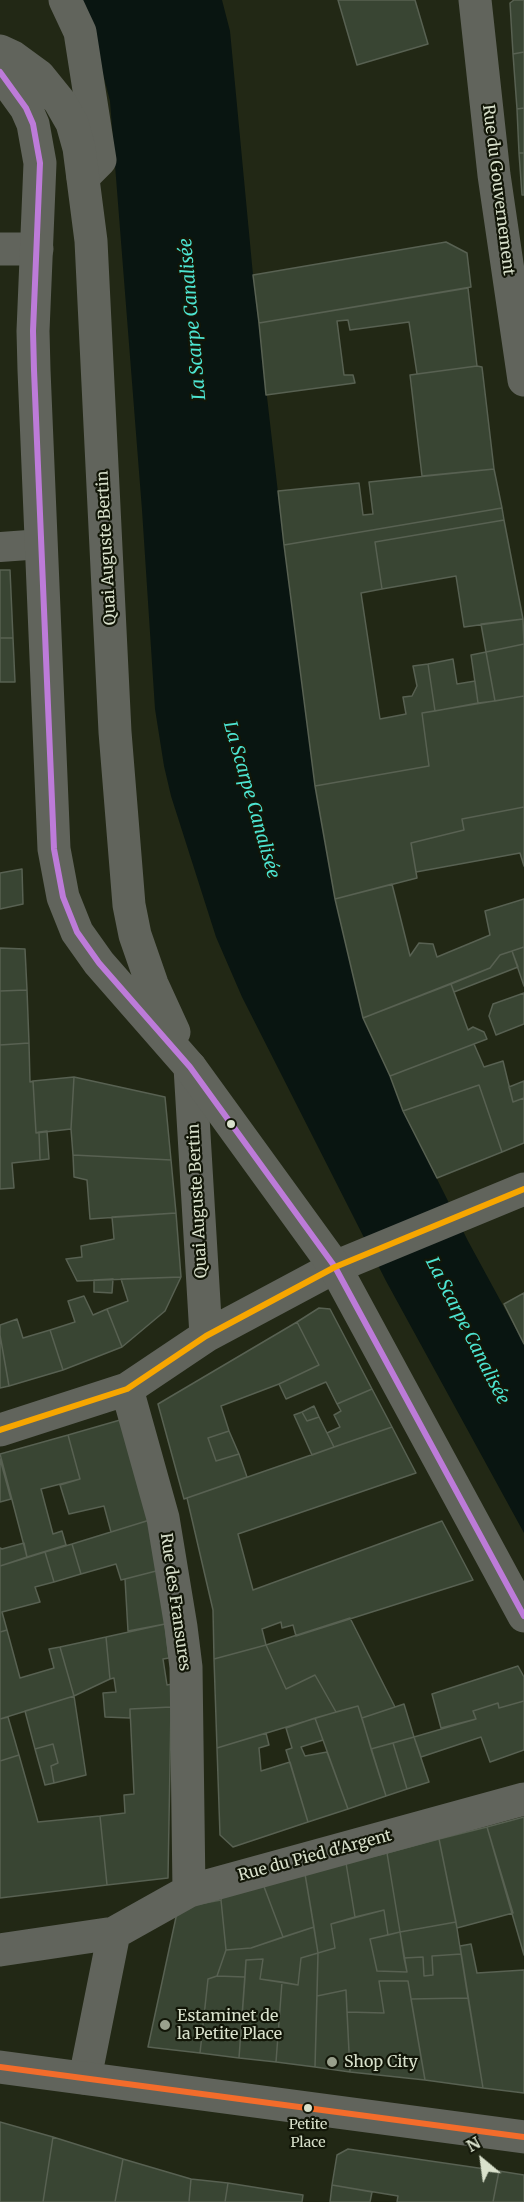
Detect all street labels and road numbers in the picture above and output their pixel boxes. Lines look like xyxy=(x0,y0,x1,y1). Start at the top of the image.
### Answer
street label: Rue du Gouvernement xyxy=(478,104,518,276)
street label: Quai Auguste Bertin xyxy=(93,470,121,626)
street label: Quai Auguste Bertin xyxy=(184,1123,212,1279)
street label: Rue des Fransures xyxy=(156,1532,194,1672)
street label: Rue du Pied d'Argent xyxy=(236,1826,394,1886)

